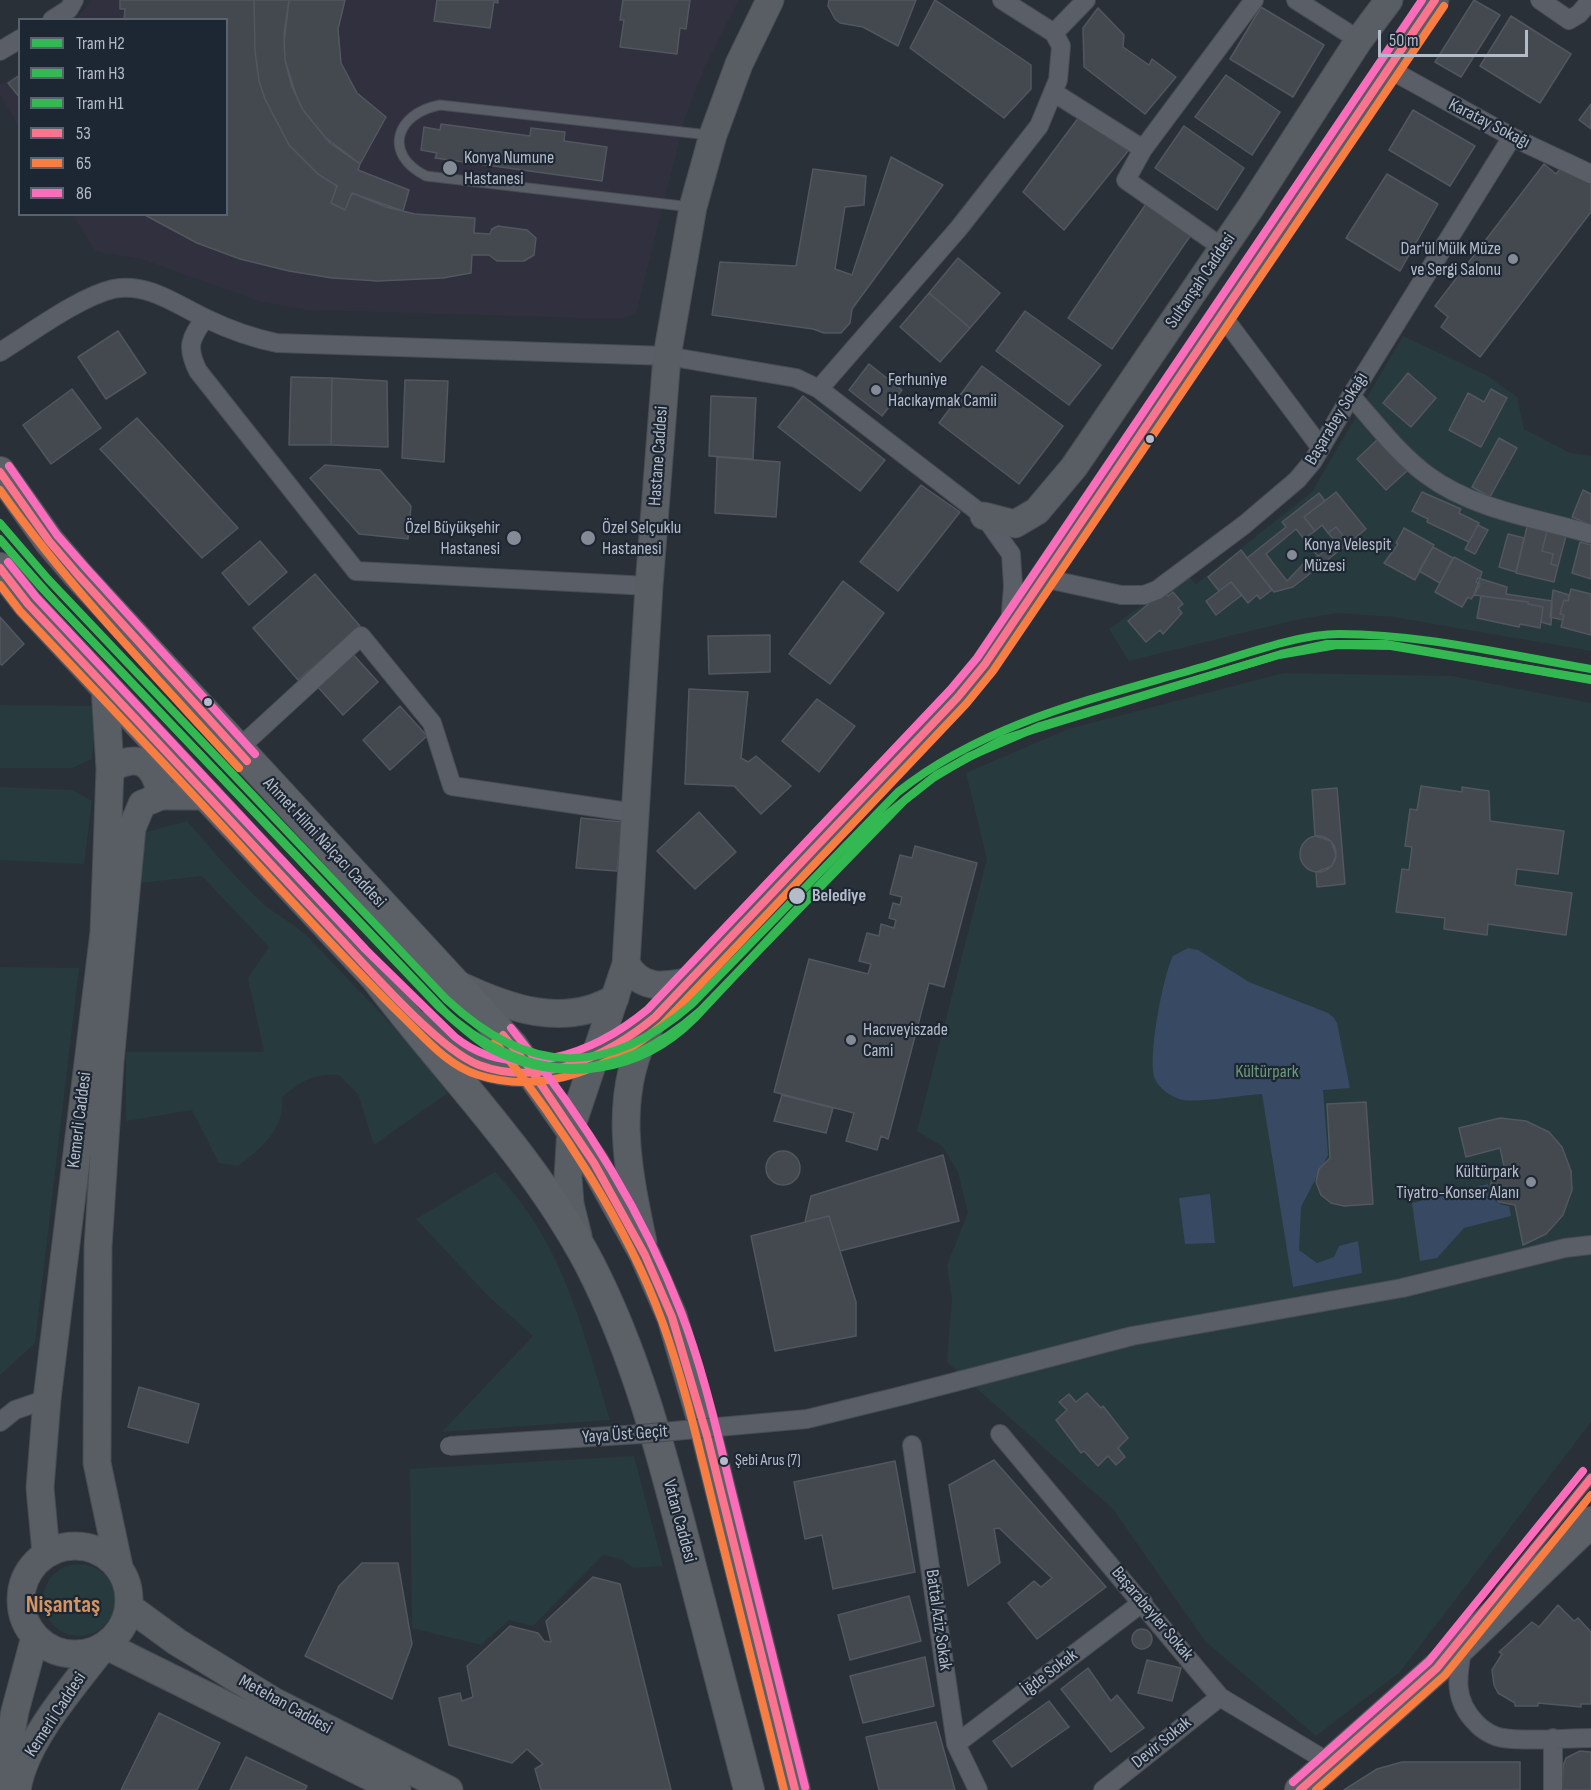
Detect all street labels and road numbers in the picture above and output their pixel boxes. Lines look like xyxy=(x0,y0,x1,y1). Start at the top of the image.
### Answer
street label: Karatay Sokağı xyxy=(1445,94,1533,154)
street label: Sultanşah Caddesi xyxy=(1161,229,1241,333)
street label: Başarabey Sokağı xyxy=(1301,369,1373,469)
street label: Hastane Caddesi xyxy=(645,405,673,507)
street label: Ahmet Hilmi Nalçacı Caddesi xyxy=(258,773,390,913)
street label: Kemerli Caddesi xyxy=(63,1071,97,1169)
street label: Yaya Üst Geçit xyxy=(581,1421,669,1449)
street label: Vatan Caddesi xyxy=(658,1477,700,1565)
street label: Başarabeyler Sokak xyxy=(1106,1563,1198,1665)
street label: Battal Aziz Sokak xyxy=(920,1568,956,1672)
street label: İğde Sokak xyxy=(1018,1645,1082,1701)
street label: Kemerli Caddesi xyxy=(21,1669,91,1761)
street label: Metehan Caddesi xyxy=(235,1671,335,1739)
street label: Devir Sokak xyxy=(1128,1713,1196,1773)

